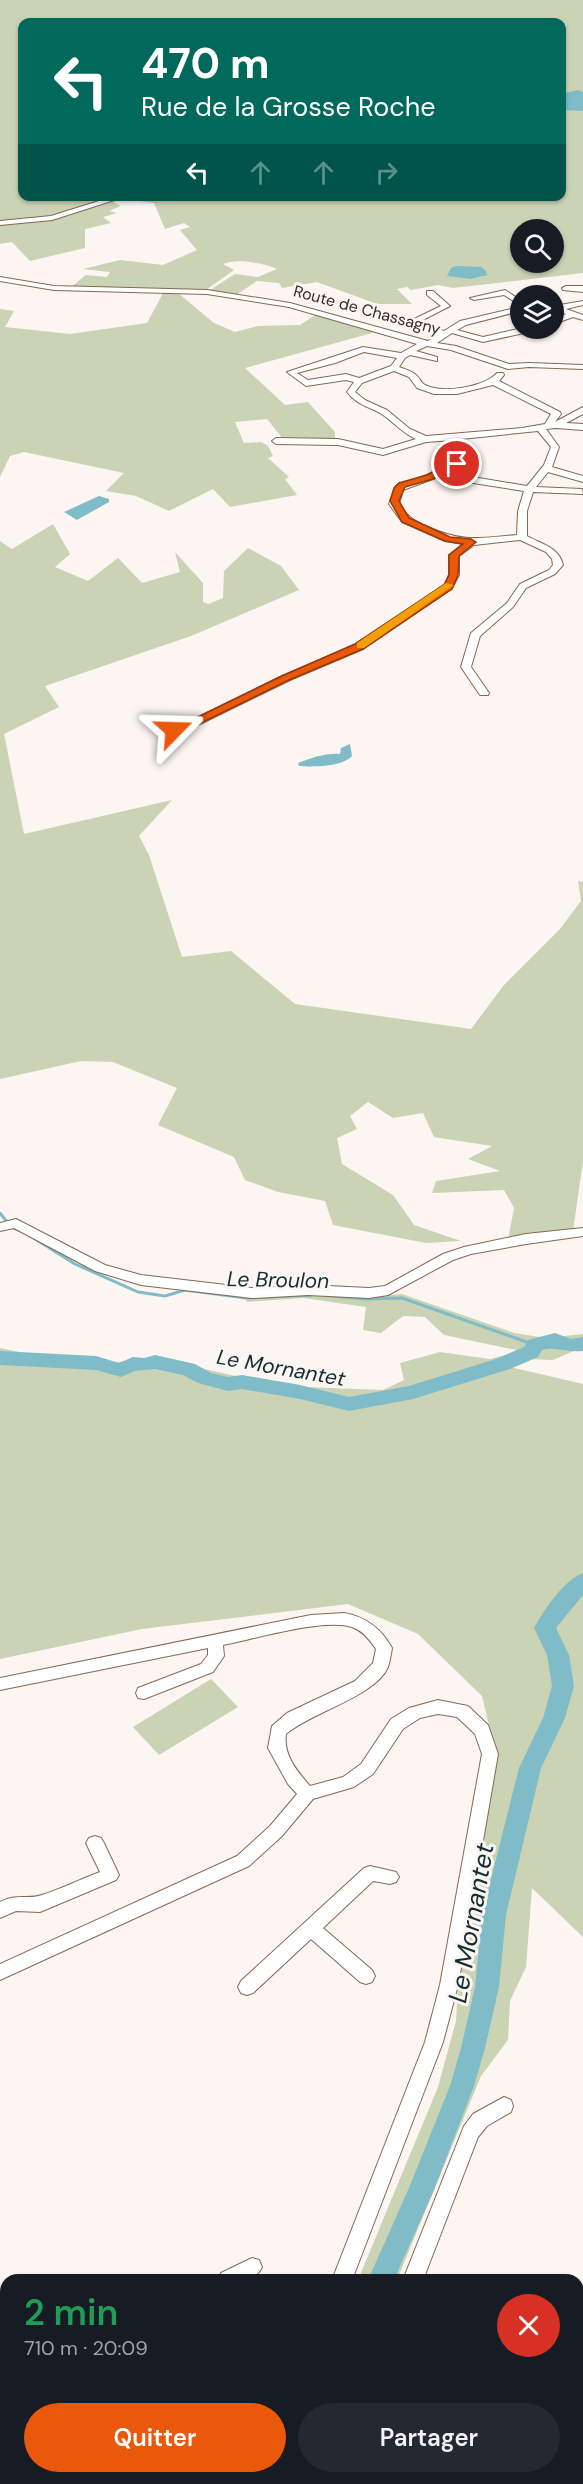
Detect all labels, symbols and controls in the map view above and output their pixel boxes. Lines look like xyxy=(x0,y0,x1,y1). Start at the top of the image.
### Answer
text: 470 m xyxy=(141,36,270,91)
icon: left xyxy=(42,42,120,120)
text: Rue de la Grosse Roche xyxy=(141,89,436,124)
icon: left xyxy=(181,156,214,189)
icon: ahead xyxy=(244,156,277,189)
icon: ahead xyxy=(307,156,340,189)
icon: right xyxy=(370,156,403,189)
map controls xyxy=(510,219,564,339)
button: search xyxy=(510,219,564,273)
street label: Route de Chassagny xyxy=(291,280,443,340)
button: layers xyxy=(510,285,564,339)
pin xyxy=(431,438,482,489)
icon: arrive xyxy=(440,447,473,480)
position arrow xyxy=(142,698,206,762)
water label: Le Broulon xyxy=(227,1265,329,1295)
water label: Le Mornantet xyxy=(214,1343,348,1393)
water label: Le Mornantet xyxy=(440,1840,502,2005)
text: 2 min xyxy=(24,2289,118,2336)
button: close xyxy=(497,2294,560,2357)
text: 710 m · 20:09 xyxy=(24,2335,148,2361)
button: Quitter xyxy=(24,2403,286,2472)
button: Partager xyxy=(298,2403,560,2472)

